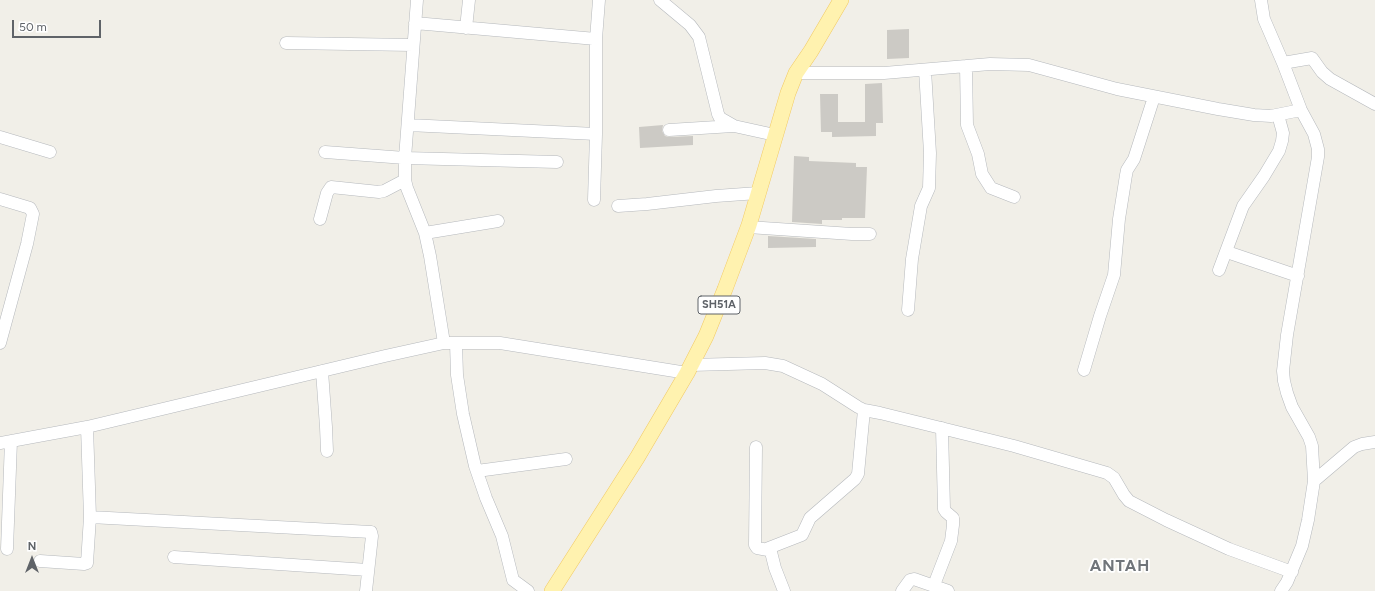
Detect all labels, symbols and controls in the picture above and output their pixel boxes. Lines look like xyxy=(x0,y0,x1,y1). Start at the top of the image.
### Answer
scale bar xyxy=(14,12,103,38)
text: 50 m xyxy=(19,20,47,34)
road number: SH51A xyxy=(698,296,740,314)
north arrow xyxy=(12,539,52,579)
text: N xyxy=(28,540,36,553)
district label: ANTAH xyxy=(1090,556,1150,576)

